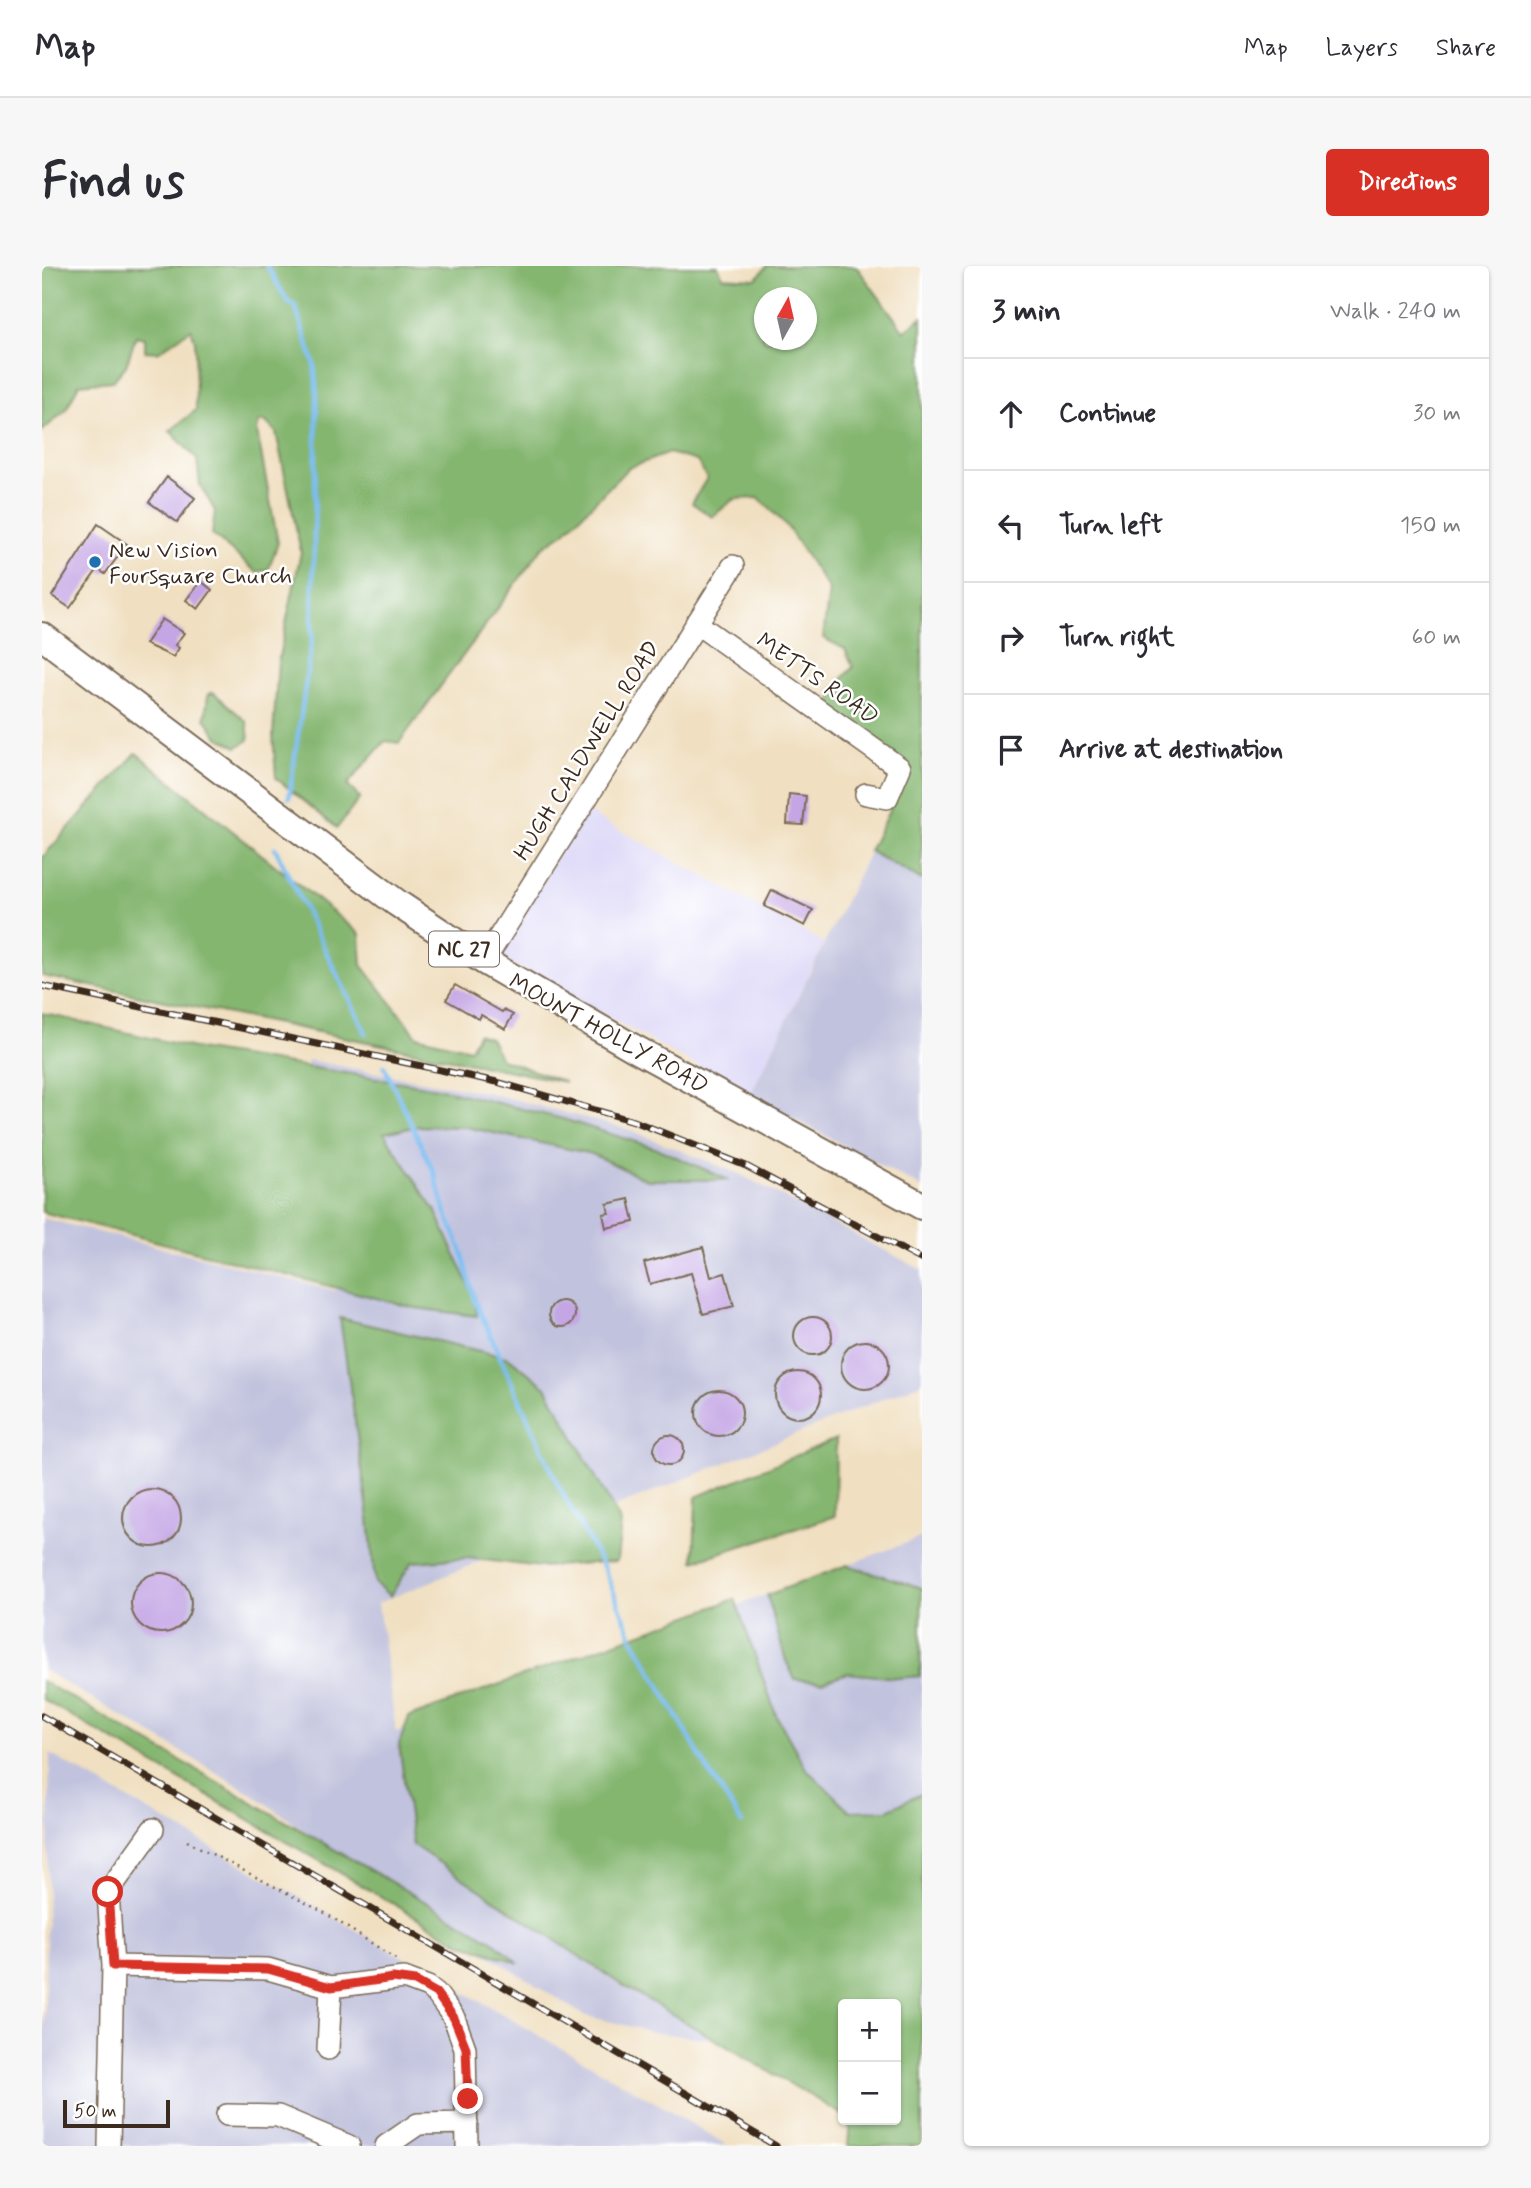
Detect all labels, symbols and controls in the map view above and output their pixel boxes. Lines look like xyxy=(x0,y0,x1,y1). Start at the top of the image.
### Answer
text: Map xyxy=(35,26,95,70)
text: Map xyxy=(1244,33,1288,64)
text: Layers xyxy=(1326,33,1398,64)
text: Share xyxy=(1436,33,1496,64)
button: Directions xyxy=(1326,149,1489,216)
text: Find us xyxy=(42,150,185,215)
north arrow xyxy=(754,287,817,350)
text: 3 min xyxy=(992,292,1061,331)
text: Walk · 240 m xyxy=(1330,297,1461,327)
icon: ahead xyxy=(992,395,1030,433)
text: Continue xyxy=(1059,397,1156,431)
text: 30 m xyxy=(1413,399,1461,429)
icon: left xyxy=(992,507,1030,545)
text: Turn left xyxy=(1059,509,1163,543)
text: 150 m xyxy=(1400,511,1461,541)
place label: New Vision Foursquare Church xyxy=(109,536,292,592)
marker: New Vision Foursquare Church xyxy=(87,554,103,570)
icon: right xyxy=(992,619,1030,657)
text: Turn right xyxy=(1059,621,1175,655)
text: 60 m xyxy=(1412,623,1461,653)
street label: METTS ROAD xyxy=(750,626,884,733)
street label: HUGH CALDWELL ROAD xyxy=(508,635,668,867)
icon: arrive xyxy=(992,731,1030,769)
text: Arrive at destination xyxy=(1059,733,1283,767)
road number: NC 27 xyxy=(429,932,499,966)
street label: MOUNT HOLLY ROAD xyxy=(503,967,713,1102)
route start xyxy=(92,1876,123,1907)
map controls xyxy=(838,1999,901,2125)
button: + xyxy=(838,1999,901,2062)
button: − xyxy=(838,2062,901,2125)
route end xyxy=(452,2083,483,2114)
scale bar xyxy=(63,2097,170,2129)
text: 50 m xyxy=(74,2099,117,2124)

